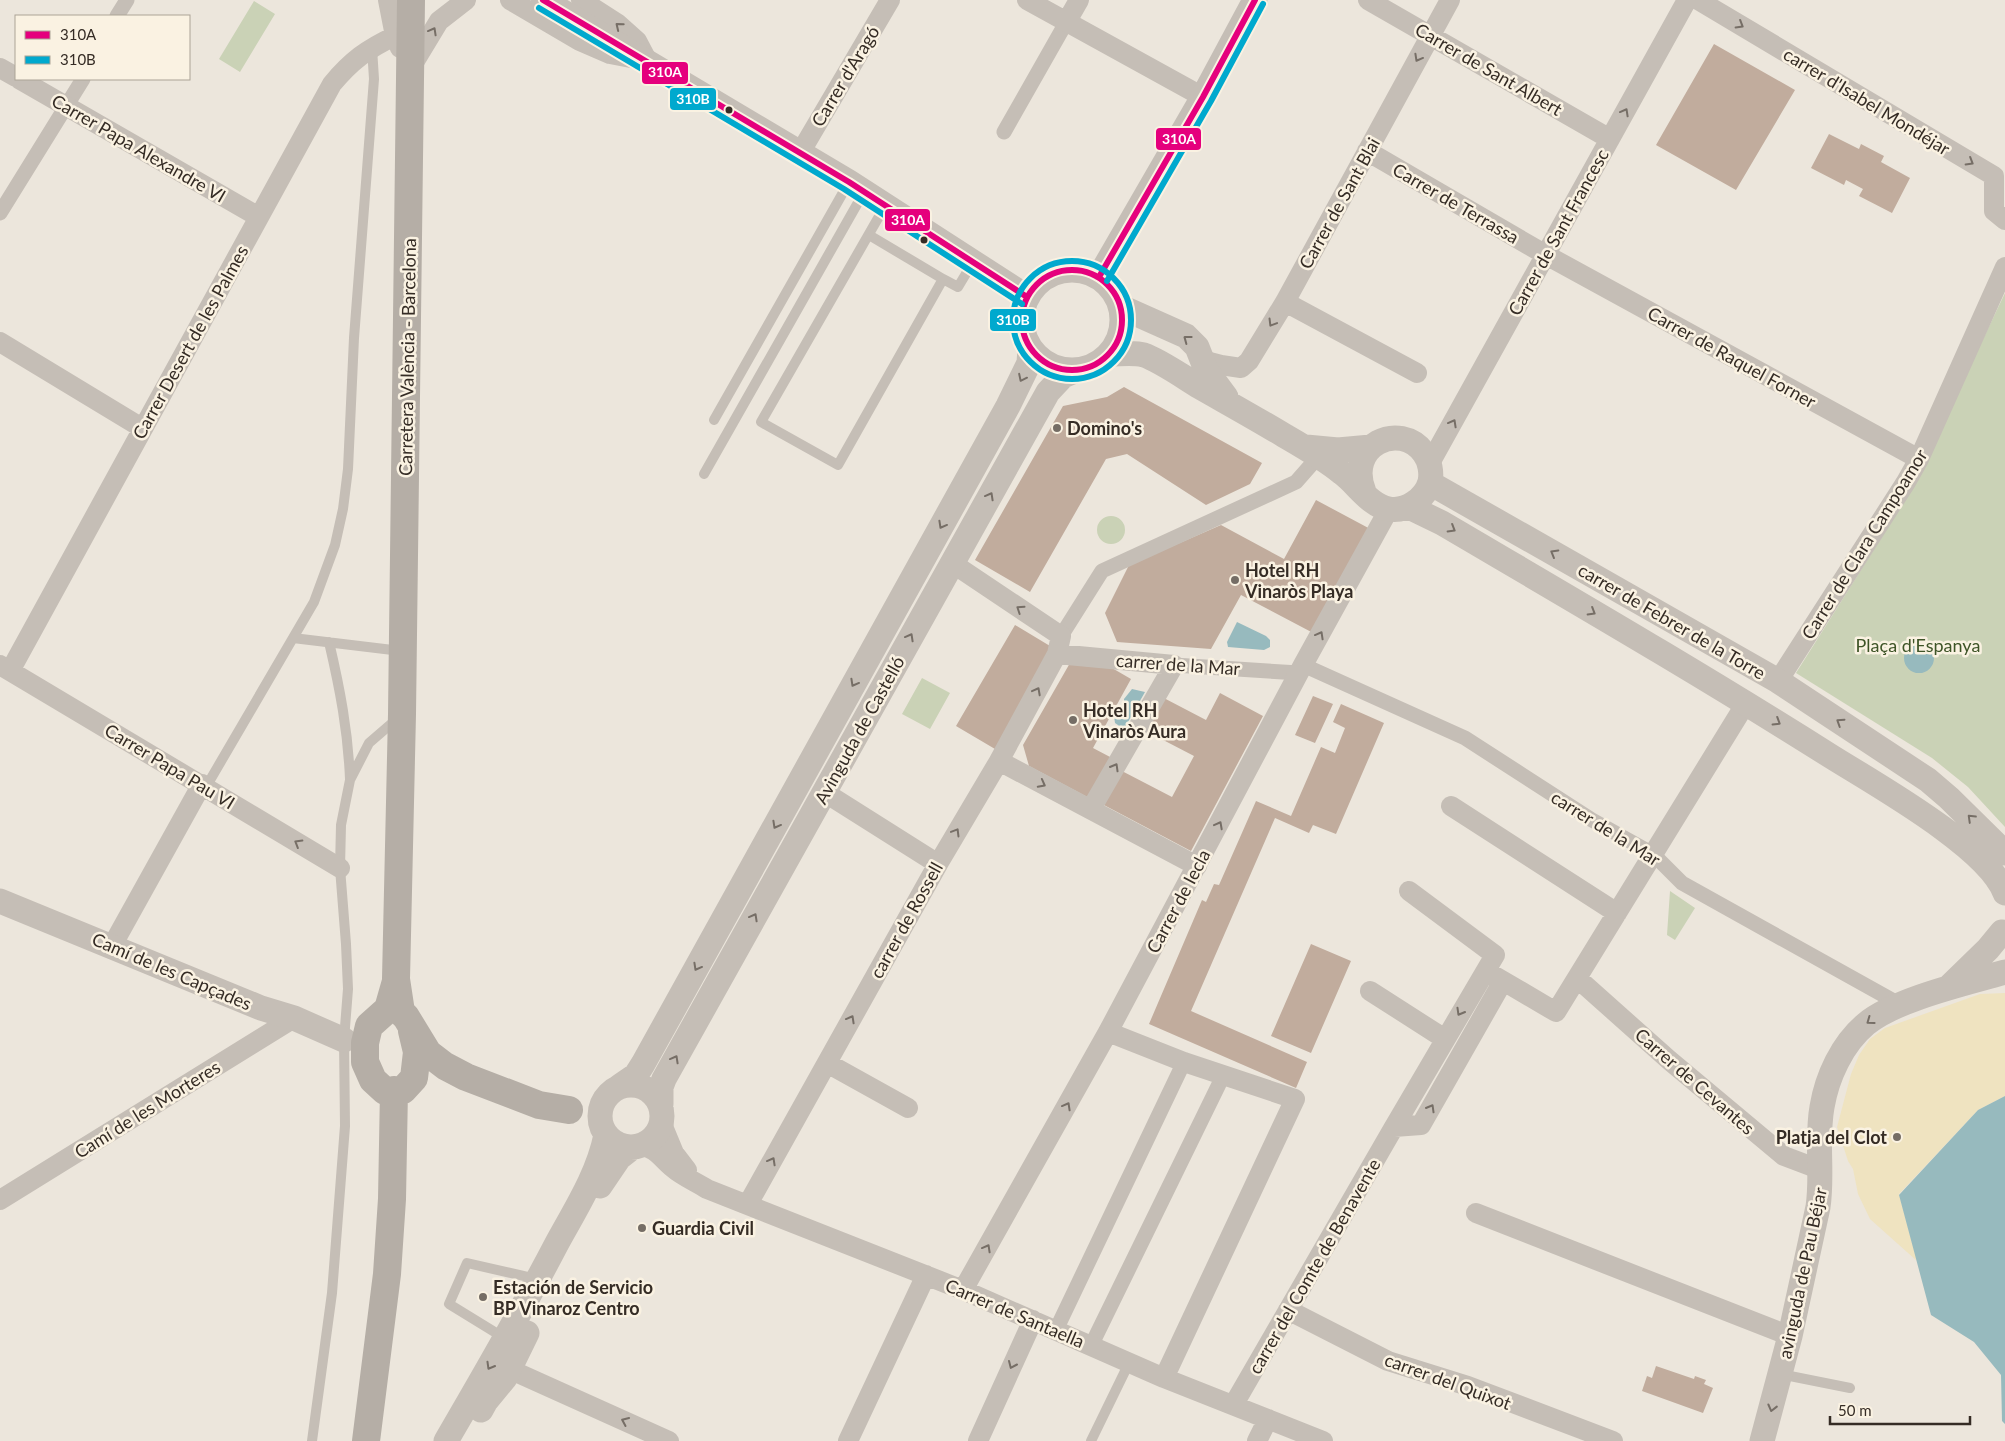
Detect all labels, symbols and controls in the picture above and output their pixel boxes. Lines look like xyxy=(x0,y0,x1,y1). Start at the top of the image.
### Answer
legend xyxy=(15,15,190,80)
street label: Carrer de Sant Albert xyxy=(1412,18,1567,120)
one-way arrow xyxy=(1735,18,1744,28)
street label: Carrer d'Aragó xyxy=(806,22,884,130)
one-way arrow xyxy=(616,23,625,31)
text: 310A xyxy=(60,25,97,43)
one-way arrow xyxy=(427,28,437,37)
street label: carrer d'Isabel Mondéjar xyxy=(1780,43,1955,160)
text: 310B xyxy=(60,50,96,68)
one-way arrow xyxy=(1415,53,1425,62)
line badge: 310A xyxy=(641,61,689,85)
text: 310A xyxy=(648,63,682,80)
line badge: 310B xyxy=(669,87,717,111)
street label: Carrer Papa Alexandre VI xyxy=(48,89,230,207)
text: 310B xyxy=(676,90,710,107)
unlabelled marker xyxy=(724,105,734,115)
one-way arrow xyxy=(1619,108,1629,117)
line badge: 310A xyxy=(1155,127,1202,151)
text: 310A xyxy=(1162,130,1196,147)
street label: Carrer de Sant Blai xyxy=(1294,133,1384,273)
street label: Carrer de Sant Francesc xyxy=(1503,145,1613,319)
one-way arrow xyxy=(1965,155,1974,165)
street label: Carrer de Terrassa xyxy=(1389,158,1523,248)
line badge: 310A xyxy=(884,208,931,232)
text: 310A xyxy=(891,211,925,228)
unlabelled marker xyxy=(919,235,929,245)
street label: Carretera València - Barcelona xyxy=(394,238,420,476)
street label: Carrer Desert de les Palmes xyxy=(128,241,253,443)
street label: Carrer de Raquel Forner xyxy=(1644,302,1820,413)
line badge: 310B xyxy=(989,308,1037,332)
text: 310B xyxy=(996,311,1030,328)
one-way arrow xyxy=(1269,317,1278,326)
one-way arrow xyxy=(1183,336,1193,345)
one-way arrow xyxy=(1018,372,1028,381)
place label: Domino's xyxy=(1067,417,1142,439)
one-way arrow xyxy=(1447,419,1457,428)
marker: Domino's xyxy=(1051,422,1063,434)
street label: Carrer de Clara Campoamor xyxy=(1796,445,1932,643)
one-way arrow xyxy=(984,492,994,501)
one-way arrow xyxy=(938,520,948,529)
one-way arrow xyxy=(1447,523,1456,533)
one-way arrow xyxy=(1550,550,1559,560)
street label: carrer de Febrer de la Torre xyxy=(1574,558,1770,684)
place label: Hotel RH Vinaròs Playa xyxy=(1244,559,1353,602)
marker: Hotel RH Vinaròs Playa xyxy=(1229,574,1241,586)
one-way arrow xyxy=(1586,605,1595,615)
one-way arrow xyxy=(1017,606,1026,615)
one-way arrow xyxy=(1313,631,1323,640)
one-way arrow xyxy=(904,634,914,643)
park label: Plaça d'Espanya xyxy=(1856,634,1980,656)
street label: carrer de la Mar xyxy=(1115,649,1241,679)
street label: Avinguda de Castelló xyxy=(809,652,909,808)
one-way arrow xyxy=(851,677,861,686)
one-way arrow xyxy=(1031,687,1041,696)
place label: Hotel RH Vinaròs Aura xyxy=(1082,699,1186,742)
marker: Hotel RH Vinaròs Aura xyxy=(1067,714,1079,726)
one-way arrow xyxy=(1771,716,1780,725)
street label: Carrer Papa Pau VI xyxy=(101,719,239,813)
one-way arrow xyxy=(1837,719,1846,728)
one-way arrow xyxy=(1109,764,1119,773)
one-way arrow xyxy=(1037,778,1046,788)
street label: carrer de la Mar xyxy=(1547,786,1665,871)
one-way arrow xyxy=(1967,815,1976,824)
one-way arrow xyxy=(772,820,782,829)
one-way arrow xyxy=(1213,821,1223,830)
one-way arrow xyxy=(950,829,960,838)
one-way arrow xyxy=(294,839,303,849)
street label: Carrer de Iecla xyxy=(1141,845,1215,957)
street label: carrer de Rossell xyxy=(865,858,947,982)
one-way arrow xyxy=(748,913,758,922)
street label: Camí de les Capçades xyxy=(89,927,255,1015)
one-way arrow xyxy=(693,962,703,971)
one-way arrow xyxy=(1457,1007,1467,1016)
one-way arrow xyxy=(1867,1015,1876,1024)
one-way arrow xyxy=(845,1016,855,1025)
street label: Carrer de Cevantes xyxy=(1631,1023,1759,1139)
street label: Camí de les Morteres xyxy=(70,1055,224,1163)
one-way arrow xyxy=(669,1055,679,1064)
one-way arrow xyxy=(1060,1102,1070,1111)
one-way arrow xyxy=(1425,1104,1435,1113)
place label: Platja del Clot xyxy=(1776,1126,1887,1148)
marker: Platja del Clot xyxy=(1891,1131,1903,1143)
street label: carrer del Comte de Benavente xyxy=(1243,1155,1385,1377)
one-way arrow xyxy=(765,1158,775,1167)
street label: avinguda de Pau Béjar xyxy=(1773,1185,1831,1361)
place label: Guardia Civil xyxy=(652,1217,754,1239)
marker: Guardia Civil xyxy=(636,1222,648,1234)
one-way arrow xyxy=(981,1244,991,1253)
street label: Carrer de Santaella xyxy=(942,1274,1088,1352)
place label: Estación de Servicio BP Vinaroz Centro xyxy=(493,1276,653,1319)
marker: Estación de Servicio BP Vinaroz Centro xyxy=(477,1291,489,1303)
street label: carrer del Quixot xyxy=(1382,1348,1515,1414)
one-way arrow xyxy=(487,1360,497,1369)
one-way arrow xyxy=(1008,1360,1019,1369)
scale bar xyxy=(1830,1394,1970,1426)
text: 50 m xyxy=(1838,1401,1872,1419)
one-way arrow xyxy=(1767,1403,1778,1412)
one-way arrow xyxy=(621,1417,630,1428)

